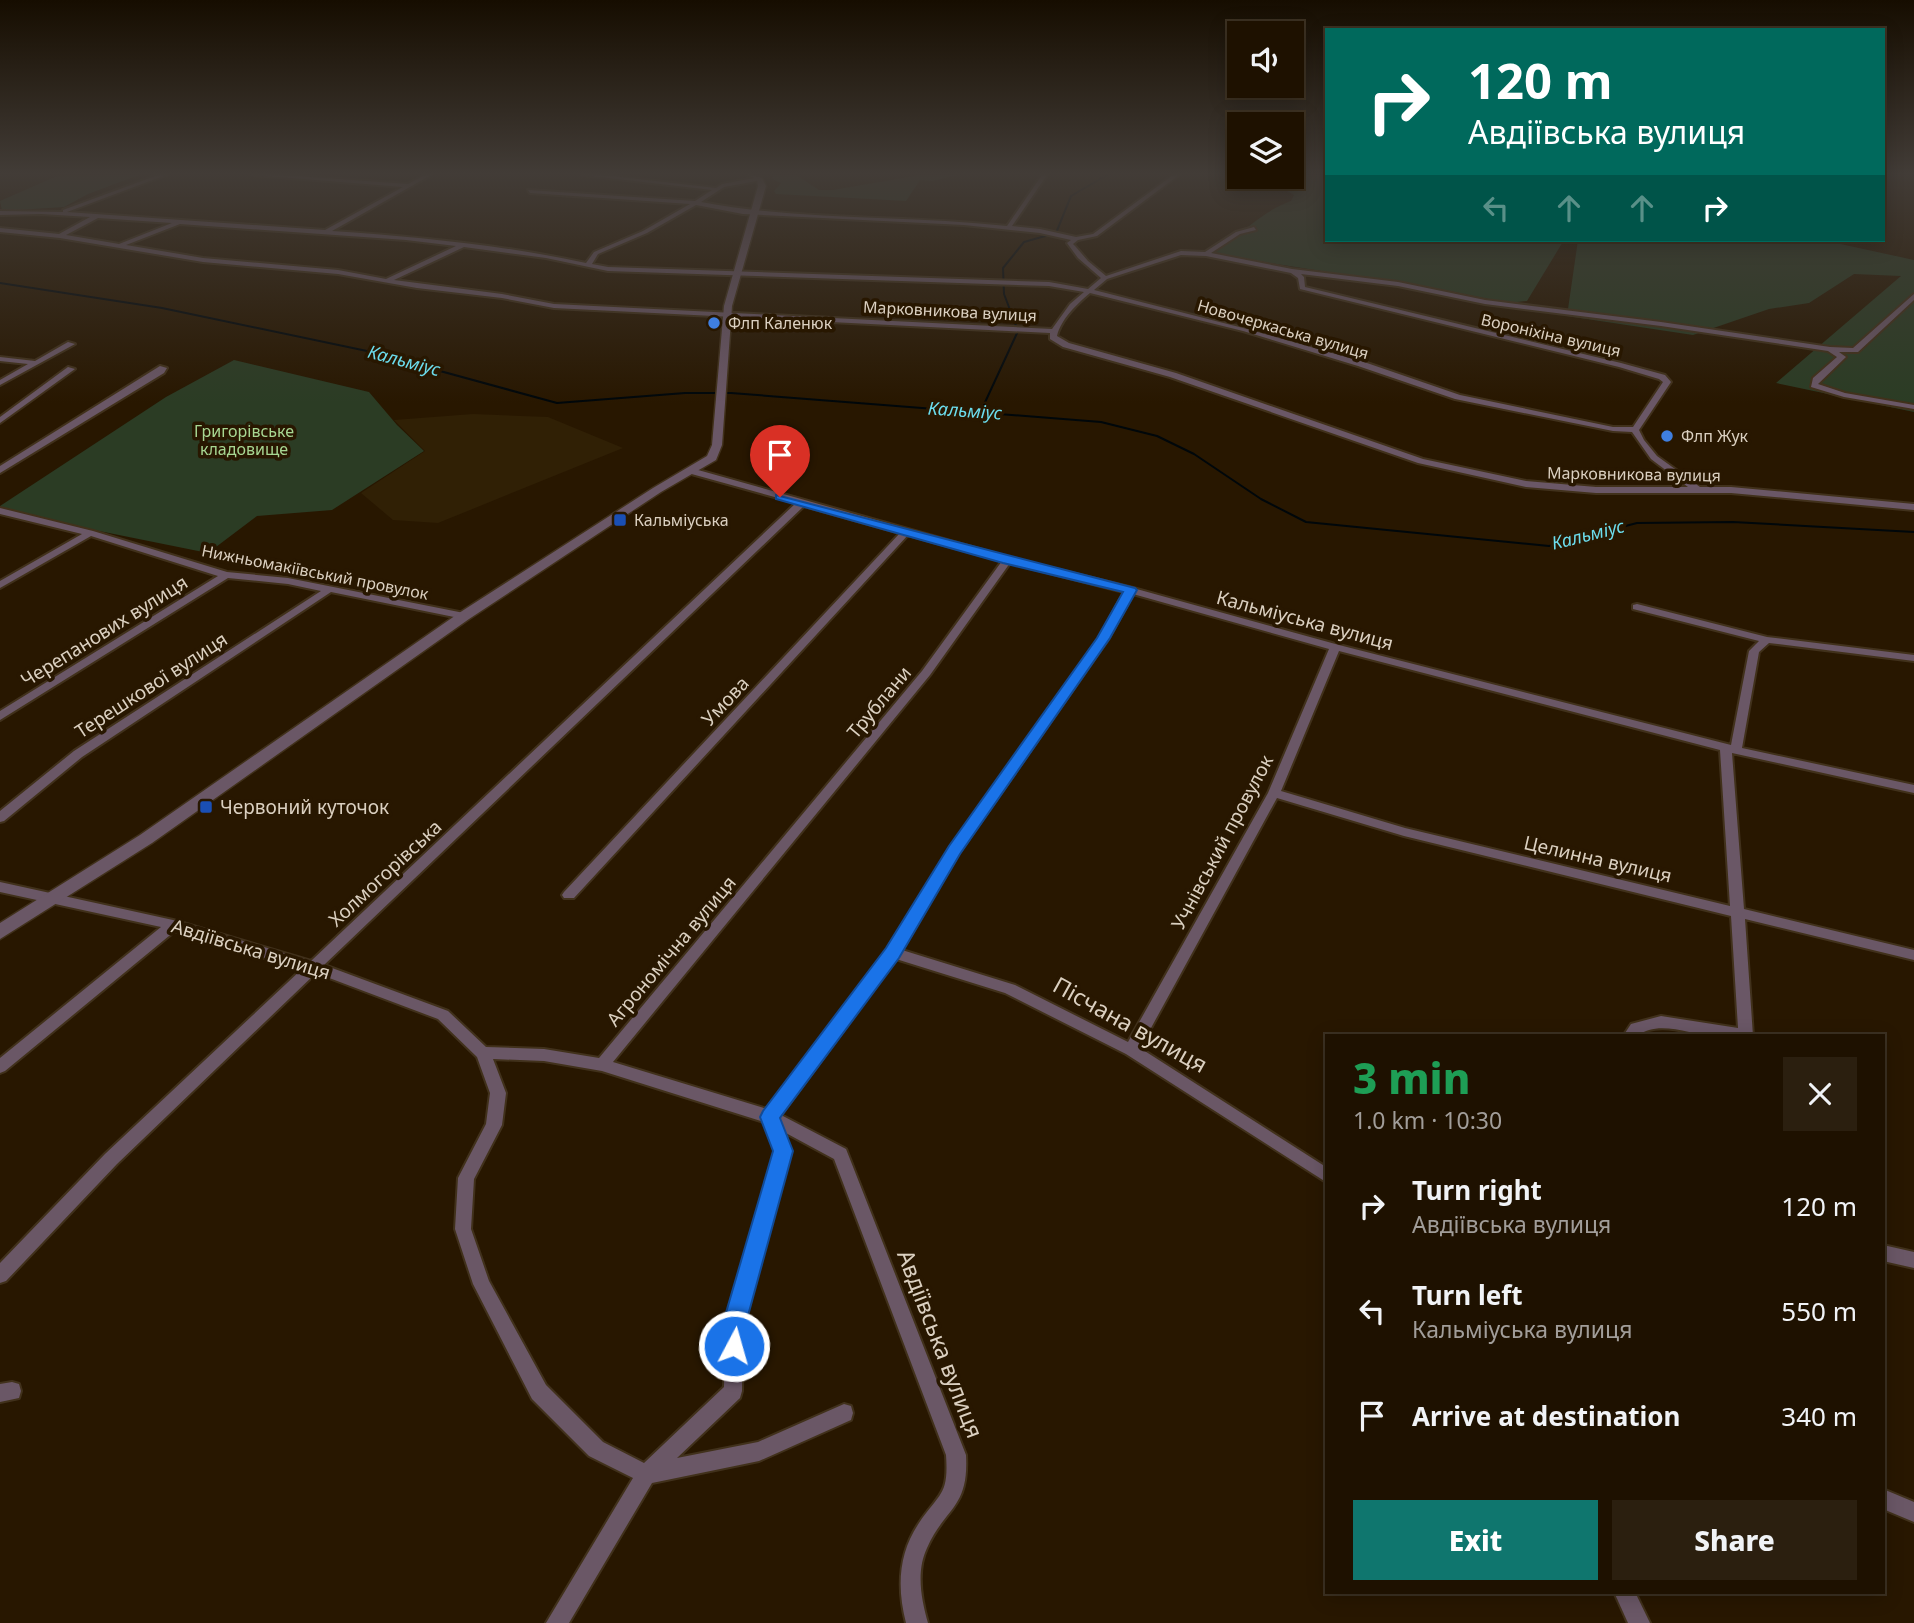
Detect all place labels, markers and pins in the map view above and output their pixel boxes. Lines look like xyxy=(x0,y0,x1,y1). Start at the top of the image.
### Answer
place label: Флп Каленюк xyxy=(728,312,833,334)
marker: Флп Каленюк xyxy=(706,315,722,331)
pin xyxy=(750,425,810,497)
place label: Флп Жук xyxy=(1681,425,1749,447)
marker: Флп Жук xyxy=(1659,428,1675,444)
place label: Кальміуська xyxy=(634,509,729,531)
marker: Кальміуська xyxy=(612,512,628,528)
place label: Червоний куточок xyxy=(220,794,389,820)
marker: Червоний куточок xyxy=(198,799,214,815)

